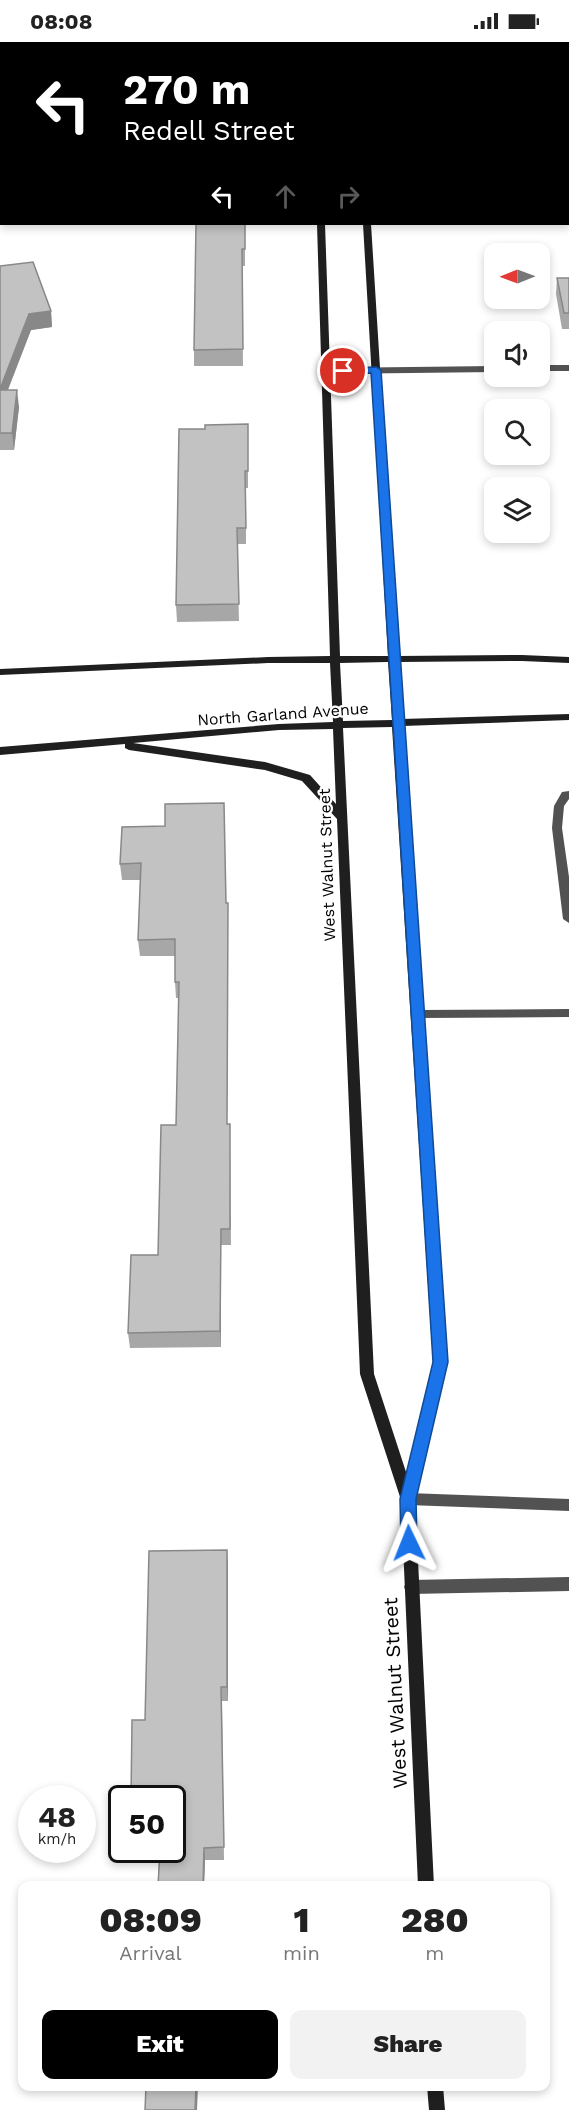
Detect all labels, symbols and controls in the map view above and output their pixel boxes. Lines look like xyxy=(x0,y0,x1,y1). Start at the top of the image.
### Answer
text: 08:08 xyxy=(30,9,93,34)
text: 270 m xyxy=(123,65,250,114)
icon: left xyxy=(24,66,102,144)
text: Redell Street xyxy=(123,115,295,147)
icon: left xyxy=(206,180,239,213)
icon: ahead xyxy=(269,180,302,213)
icon: right xyxy=(332,180,365,213)
north arrow xyxy=(484,243,550,309)
map controls xyxy=(484,243,550,543)
button: sound xyxy=(484,321,550,387)
pin xyxy=(317,345,368,396)
icon: arrive xyxy=(326,354,359,387)
button: search xyxy=(484,399,550,465)
button: layers xyxy=(484,477,550,543)
street label: North Garland Avenue xyxy=(197,699,369,729)
street label: West Walnut Street xyxy=(315,788,339,942)
position arrow xyxy=(377,1511,441,1575)
street label: West Walnut Street xyxy=(378,1596,412,1789)
speed limit sign: 50 xyxy=(108,1785,186,1863)
text: 48 xyxy=(38,1799,76,1834)
text: km/h xyxy=(38,1830,76,1848)
text: 08:09 xyxy=(99,1899,202,1941)
text: 1 xyxy=(293,1899,309,1941)
text: 280 xyxy=(401,1899,469,1941)
text: Arrival xyxy=(119,1941,182,1965)
text: min xyxy=(283,1941,320,1965)
text: m xyxy=(425,1941,444,1965)
button: Exit xyxy=(42,2010,278,2079)
button: Share xyxy=(290,2010,526,2079)

